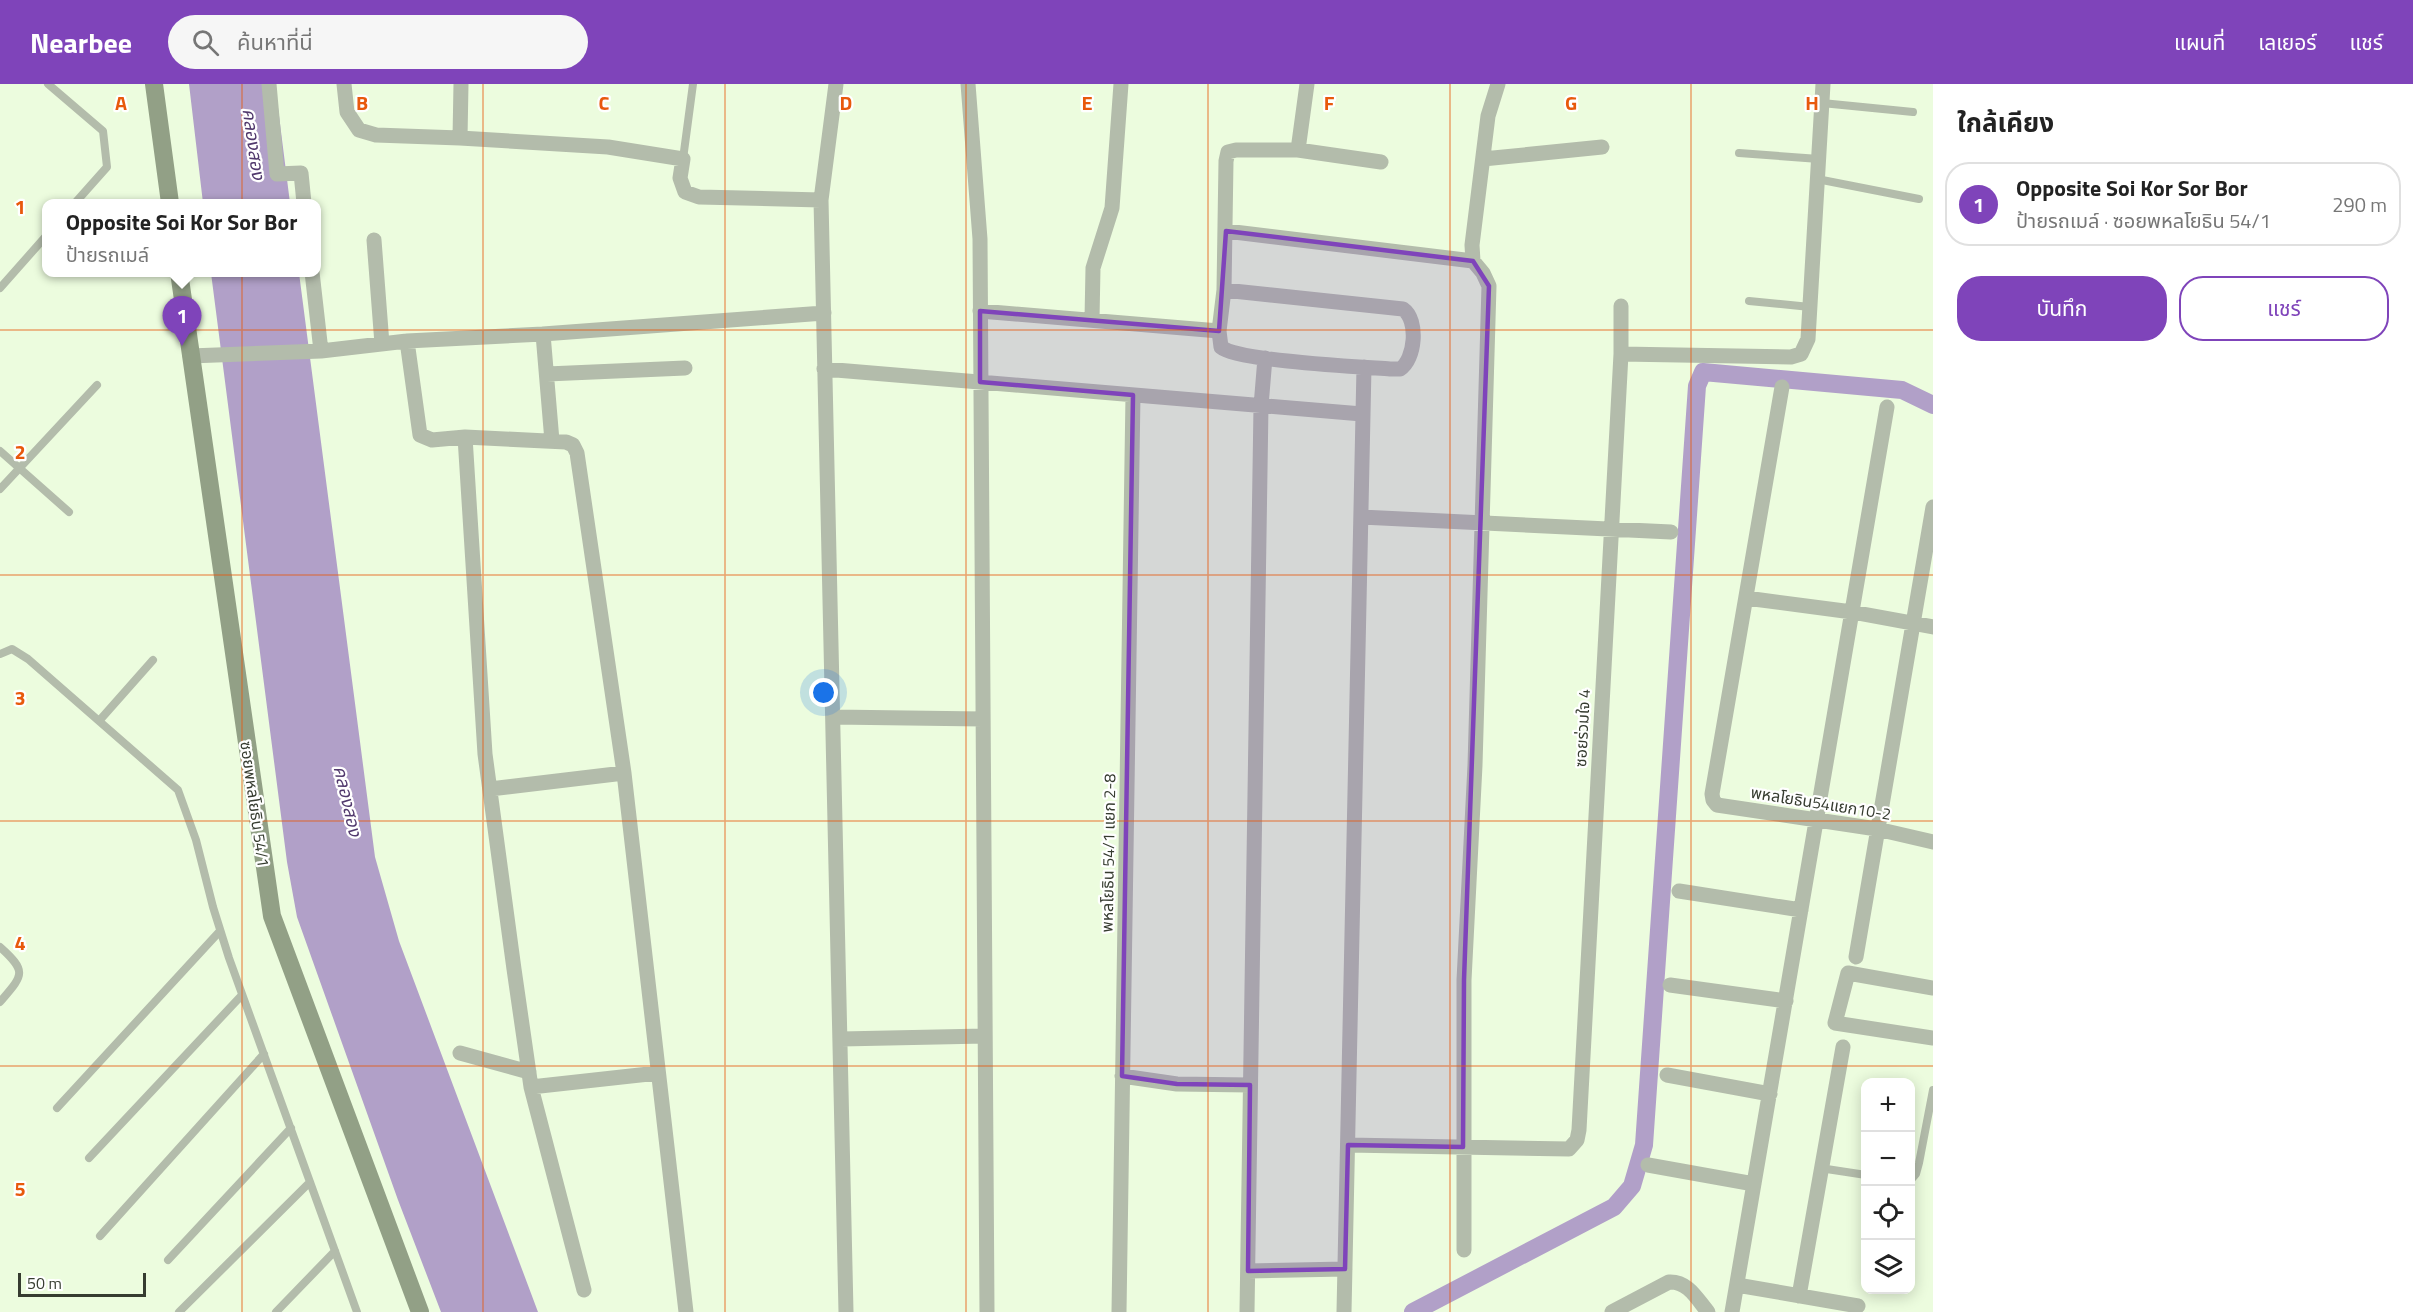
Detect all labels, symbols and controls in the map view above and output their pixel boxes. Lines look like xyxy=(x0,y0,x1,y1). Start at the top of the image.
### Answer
search box xyxy=(168,15,588,69)
text: Nearbee xyxy=(30,21,132,64)
text: ค้นหาที่นี่ xyxy=(237,25,313,59)
icon: search xyxy=(189,26,222,59)
text: แผนที่ xyxy=(2174,26,2225,58)
text: เลเยอร์ xyxy=(2258,26,2317,58)
text: แชร์ xyxy=(2350,26,2383,58)
text: A xyxy=(115,87,127,118)
text: B xyxy=(356,87,368,118)
text: C xyxy=(599,87,610,118)
text: D xyxy=(840,87,852,118)
text: E xyxy=(1081,87,1093,118)
text: F xyxy=(1324,87,1335,118)
text: G xyxy=(1565,87,1577,118)
text: H xyxy=(1805,87,1819,118)
text: ใกล้เคียง xyxy=(1957,103,2054,142)
water label: คลองสอง xyxy=(236,107,273,183)
text: Opposite Soi Kor Sor Bor xyxy=(2016,171,2248,205)
text: 1 xyxy=(1973,189,1984,220)
text: 290 m xyxy=(2332,189,2387,220)
text: 1 xyxy=(14,191,26,222)
popup xyxy=(42,199,321,277)
text: Opposite Soi Kor Sor Bor xyxy=(66,205,297,239)
text: ป้ายรถเมล์ · ซอยพหลโยธิน 54/1 xyxy=(2016,205,2271,236)
text: ป้ายรถเมล์ xyxy=(66,239,149,270)
button: บันทึก xyxy=(1957,276,2167,341)
button: แชร์ xyxy=(2179,276,2389,341)
pin: 1 xyxy=(162,296,201,346)
text: 2 xyxy=(14,436,26,467)
your location xyxy=(809,678,838,707)
text: 3 xyxy=(14,682,26,713)
street label: ซอยร่วมใจ 4 xyxy=(1568,688,1596,768)
street label: ซอยพหลโยธิน 54/1 xyxy=(234,740,276,868)
water label: คลองสอง xyxy=(327,763,370,840)
street label: พหลโยธิน 54/1 แยก 2-8 xyxy=(1095,773,1121,933)
street label: พหลโยธิน54แยก10-2 xyxy=(1749,780,1893,826)
text: 4 xyxy=(14,927,26,958)
map controls xyxy=(1861,1078,1915,1294)
button: + xyxy=(1861,1078,1915,1132)
button: − xyxy=(1861,1132,1915,1186)
text: 5 xyxy=(14,1173,26,1204)
button: locate xyxy=(1861,1186,1915,1240)
button: layers xyxy=(1861,1240,1915,1294)
scale bar xyxy=(18,1270,146,1298)
text: 50 m xyxy=(27,1271,62,1295)

